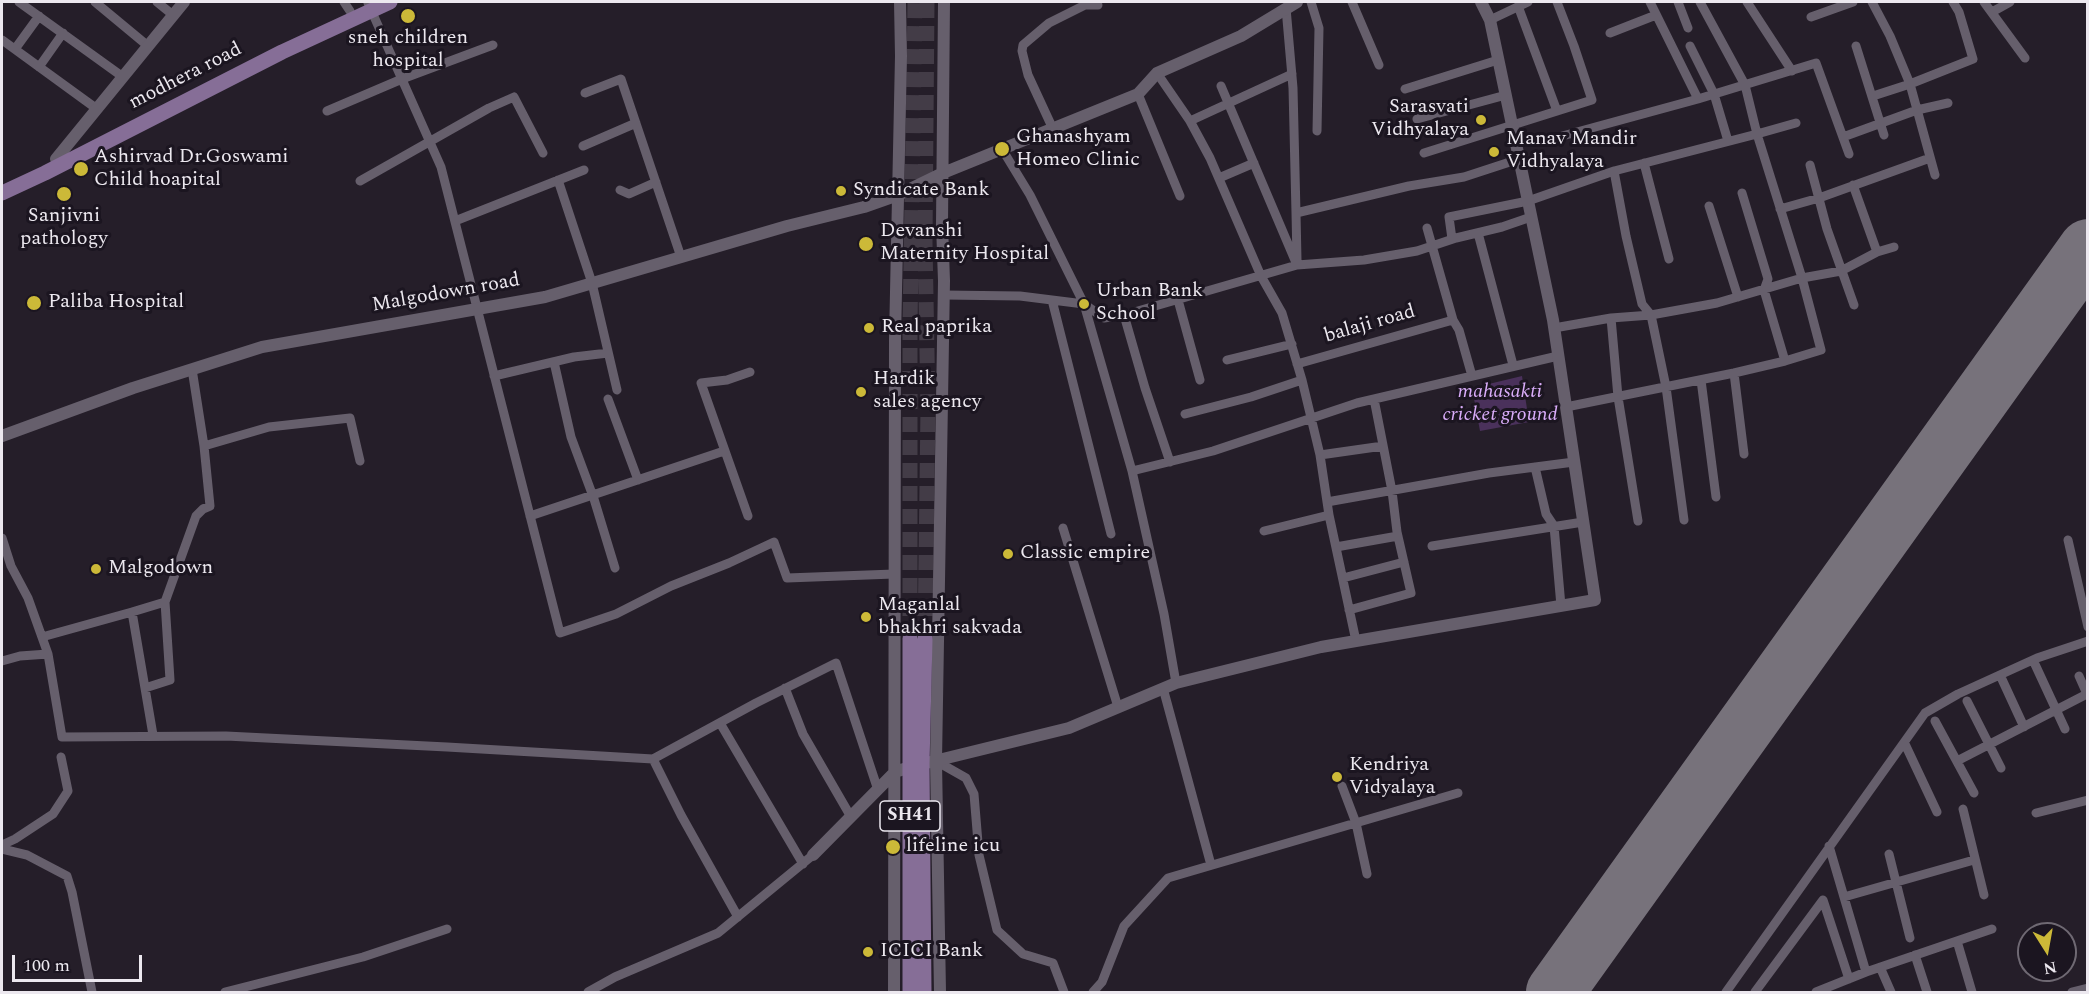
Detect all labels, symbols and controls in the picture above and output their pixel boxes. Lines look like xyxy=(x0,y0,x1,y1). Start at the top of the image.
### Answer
marker: sneh children hospital xyxy=(399,7,417,25)
place label: sneh children hospital xyxy=(348,27,468,74)
street label: modhera road xyxy=(126,38,246,116)
place label: Sarasvati Vidhyalaya xyxy=(1371,96,1469,143)
marker: Sarasvati Vidhyalaya xyxy=(1474,113,1488,127)
place label: Ghanashyam Homeo Clinic xyxy=(1016,126,1140,173)
place label: Manav Mandir Vidhyalaya xyxy=(1506,128,1637,175)
marker: Ghanashyam Homeo Clinic xyxy=(993,140,1011,158)
marker: Manav Mandir Vidhyalaya xyxy=(1487,145,1501,159)
place label: Ashirvad Dr.Goswami Child hoapital xyxy=(94,146,289,193)
marker: Ashirvad Dr.Goswami Child hoapital xyxy=(72,160,90,178)
place label: Syndicate Bank xyxy=(853,179,990,203)
marker: Syndicate Bank xyxy=(834,184,848,198)
marker: Sanjivni pathology xyxy=(55,185,73,203)
place label: Sanjivni pathology xyxy=(20,205,108,252)
place label: Devanshi Maternity Hospital xyxy=(880,220,1049,267)
marker: Devanshi Maternity Hospital xyxy=(857,235,875,253)
street label: Malgodown road xyxy=(370,269,522,319)
place label: Urban Bank School xyxy=(1096,280,1203,327)
place label: Paliba Hospital xyxy=(48,291,184,315)
marker: Paliba Hospital xyxy=(25,294,43,312)
marker: Urban Bank School xyxy=(1077,297,1091,311)
street label: balaji road xyxy=(1322,301,1418,349)
place label: Real paprika xyxy=(881,316,992,340)
marker: Real paprika xyxy=(862,321,876,335)
place label: Hardik sales agency xyxy=(873,368,981,415)
park label: mahasakti cricket ground xyxy=(1442,381,1558,428)
marker: Hardik sales agency xyxy=(854,385,868,399)
place label: Classic empire xyxy=(1020,542,1150,566)
marker: Classic empire xyxy=(1001,547,1015,561)
place label: Malgodown xyxy=(108,557,213,581)
marker: Malgodown xyxy=(89,562,103,576)
place label: Maganlal bhakhri sakvada xyxy=(878,594,1022,641)
marker: Maganlal bhakhri sakvada xyxy=(859,610,873,624)
place label: Kendriya Vidyalaya xyxy=(1349,754,1435,801)
marker: Kendriya Vidyalaya xyxy=(1330,770,1344,784)
road number: SH41 xyxy=(880,801,940,831)
place label: lifeline icu xyxy=(906,835,1000,859)
marker: lifeline icu xyxy=(884,838,902,856)
north arrow xyxy=(2017,922,2077,982)
place label: ICICI Bank xyxy=(880,940,983,964)
scale bar xyxy=(15,943,146,981)
marker: ICICI Bank xyxy=(861,945,875,959)
text: 100 m xyxy=(23,952,70,979)
text: N xyxy=(2041,955,2059,981)

